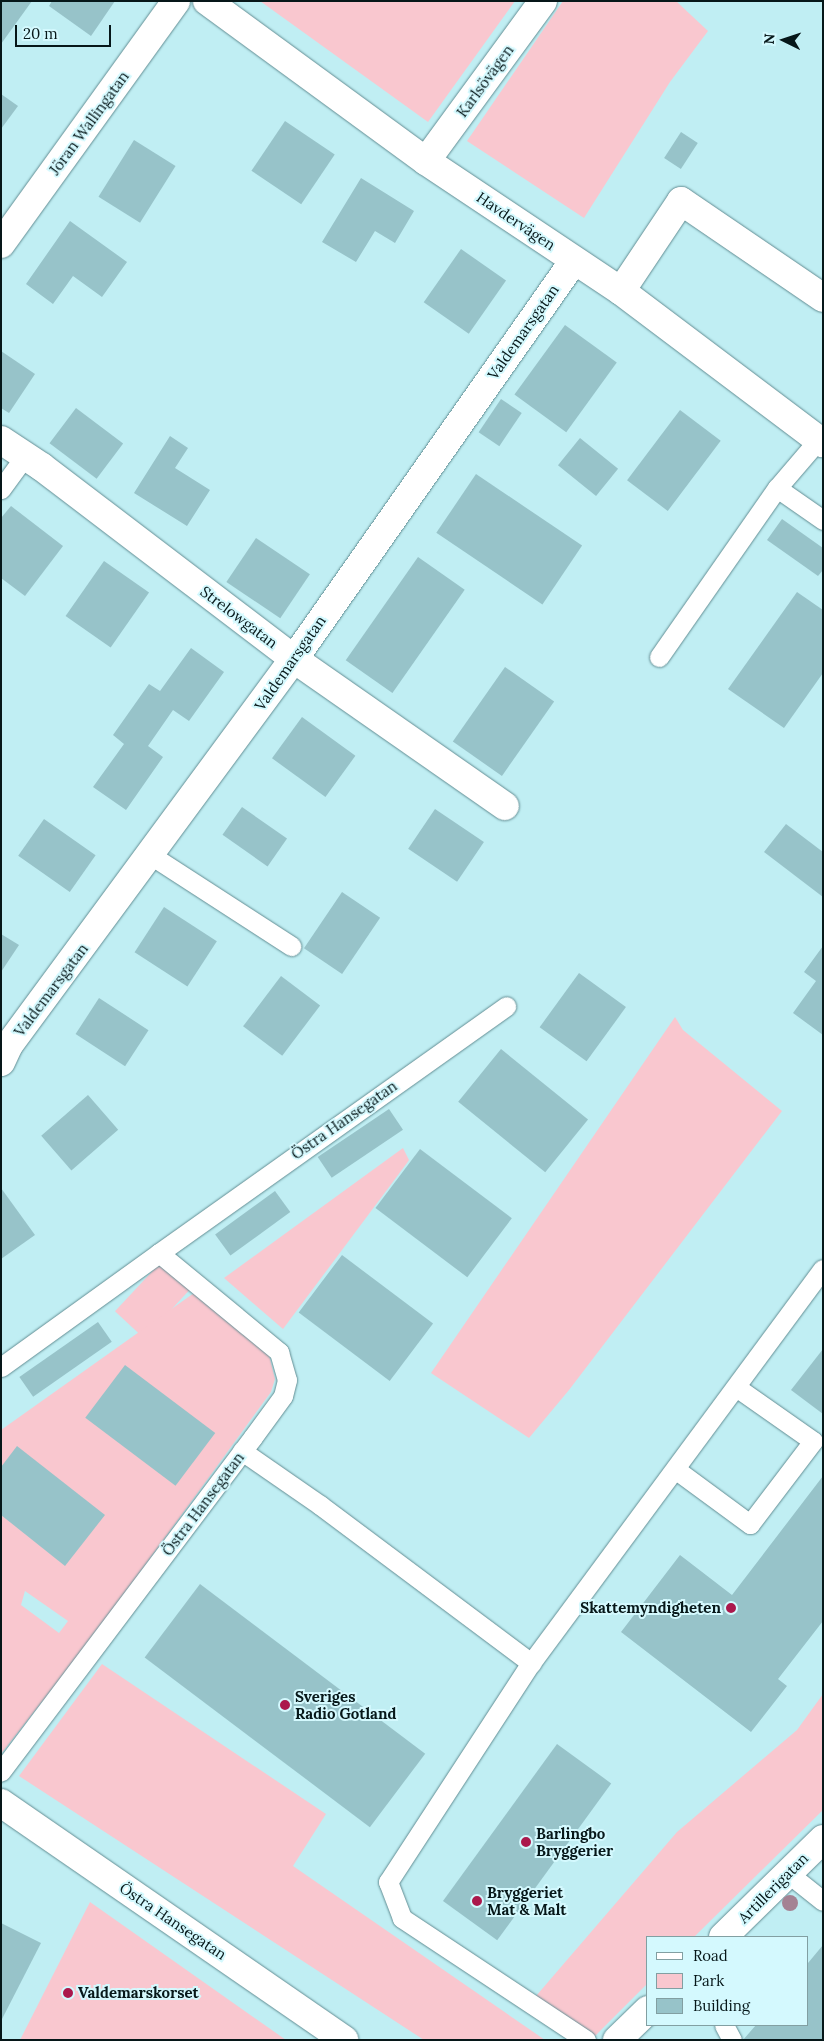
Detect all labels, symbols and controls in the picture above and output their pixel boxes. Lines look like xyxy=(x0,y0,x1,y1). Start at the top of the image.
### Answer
scale bar xyxy=(18,15,114,47)
north arrow xyxy=(759,15,809,65)
text: 20 m xyxy=(23,24,58,43)
text: N xyxy=(760,33,778,45)
street label: Karlsövägen xyxy=(453,41,517,121)
street label: Jöran Wallingatan xyxy=(45,68,133,178)
street label: Havdervägen xyxy=(473,188,559,254)
street label: Valdemarsgatan xyxy=(484,281,562,383)
street label: Strelowgatan xyxy=(197,582,281,652)
street label: Valdemarsgatan xyxy=(251,612,329,714)
street label: Valdemarsgatan xyxy=(10,940,92,1040)
street label: Östra Hansegatan xyxy=(288,1077,400,1163)
street label: Östra Hansegatan xyxy=(158,1449,248,1559)
place label: Skattemyndigheten xyxy=(580,1599,721,1617)
marker: Skattemyndigheten xyxy=(725,1602,737,1614)
place label: Sveriges Radio Gotland xyxy=(295,1687,396,1722)
marker: Sveriges Radio Gotland xyxy=(279,1699,291,1711)
place label: Barlingbo Bryggerier xyxy=(536,1824,613,1859)
marker: Barlingbo Bryggerier xyxy=(520,1836,532,1848)
street label: Artillerigatan xyxy=(734,1849,812,1927)
street label: Östra Hansegatan xyxy=(116,1879,230,1963)
place label: Bryggeriet Mat & Malt xyxy=(487,1883,567,1918)
marker: Bryggeriet Mat & Malt xyxy=(471,1895,483,1907)
legend xyxy=(646,1936,809,2026)
text: Road xyxy=(693,1946,728,1965)
text: Park xyxy=(693,1971,724,1990)
place label: Valdemarskorset xyxy=(78,1984,199,2002)
marker: Valdemarskorset xyxy=(62,1987,74,1999)
text: Building xyxy=(693,1996,750,2015)

